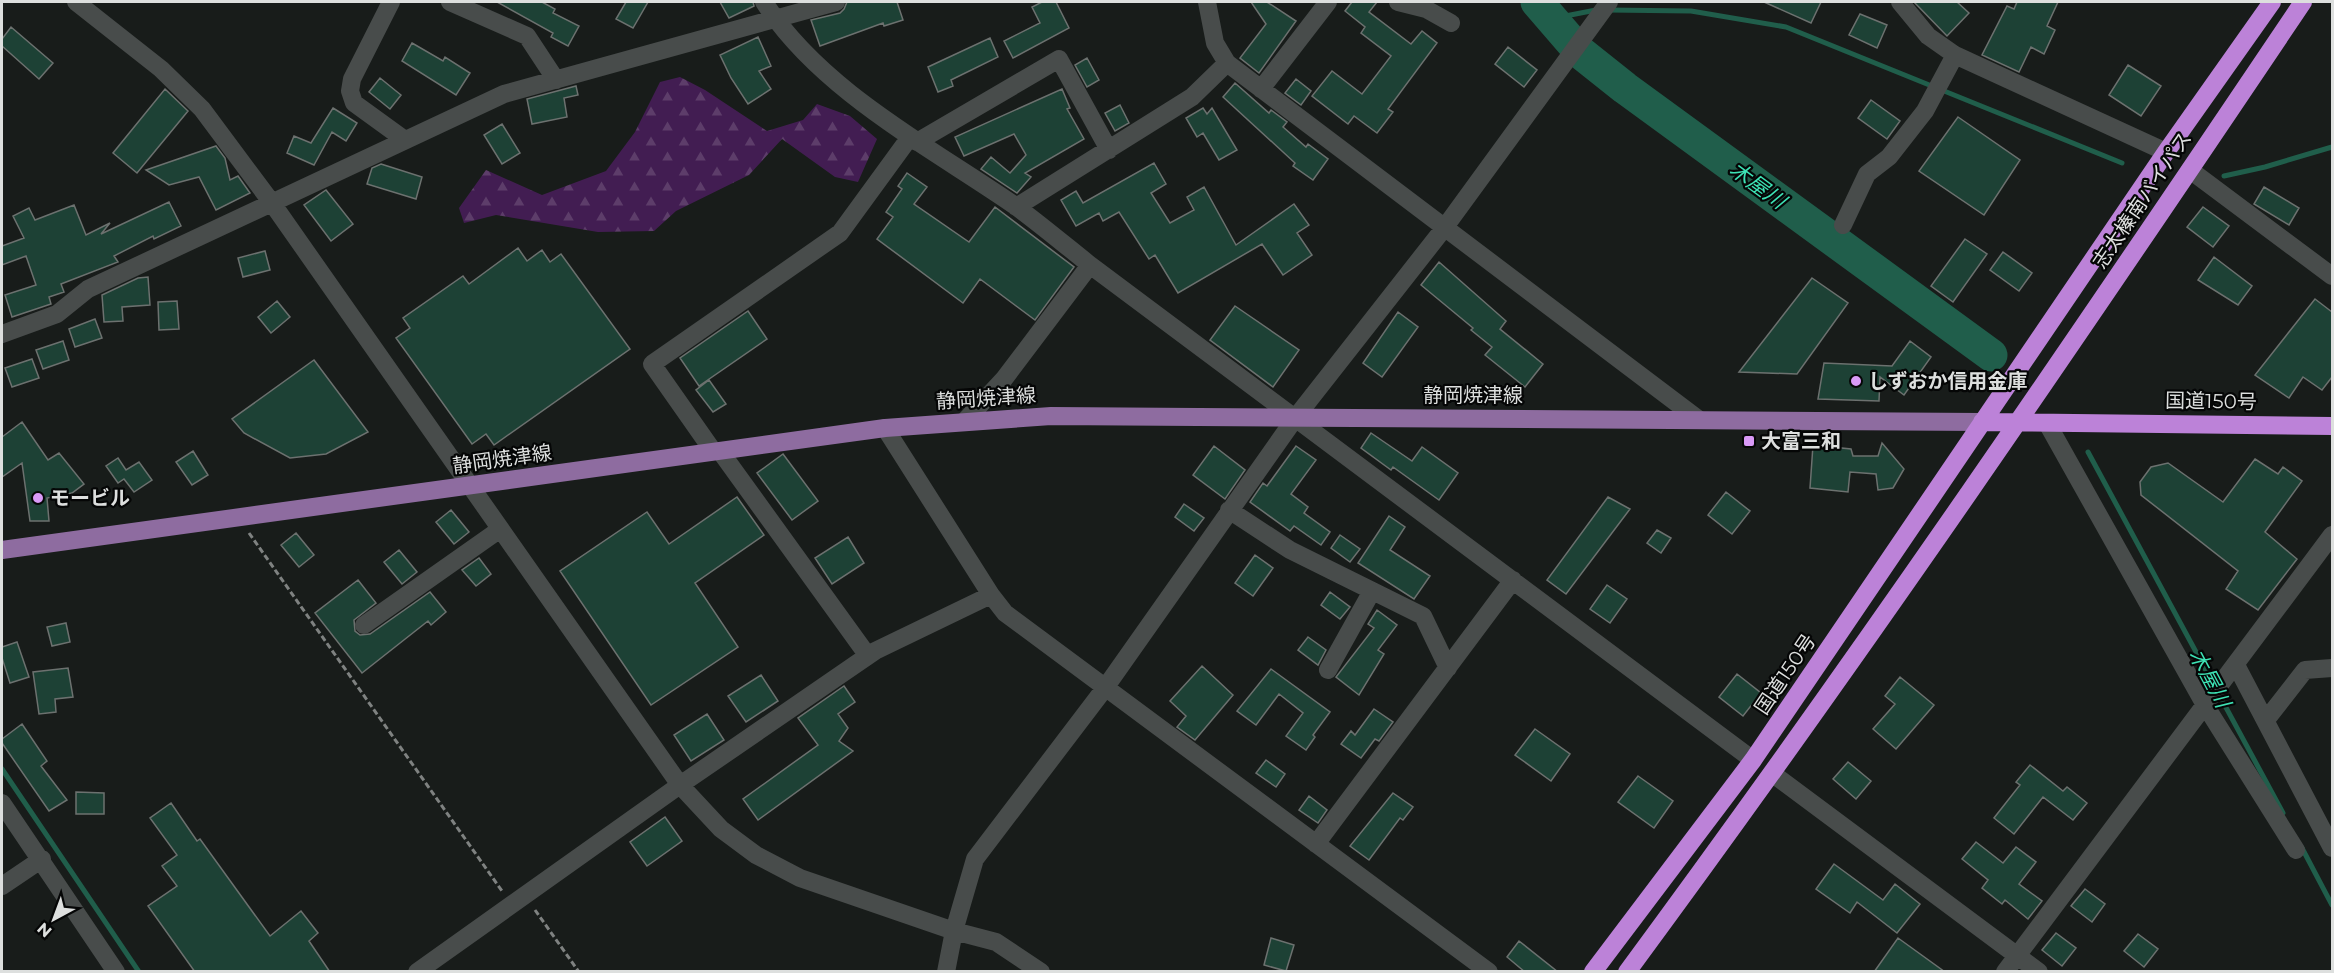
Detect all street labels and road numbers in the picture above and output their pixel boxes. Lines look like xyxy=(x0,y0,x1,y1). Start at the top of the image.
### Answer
street label: 志太榛南バイパス xyxy=(2087,127,2197,273)
street label: 静岡焼津線 xyxy=(935,383,1037,413)
street label: 静岡焼津線 xyxy=(1423,383,1523,407)
street label: 国道150号 xyxy=(2165,388,2257,414)
street label: 静岡焼津線 xyxy=(451,440,553,478)
street label: 国道150号 xyxy=(1749,629,1821,719)

